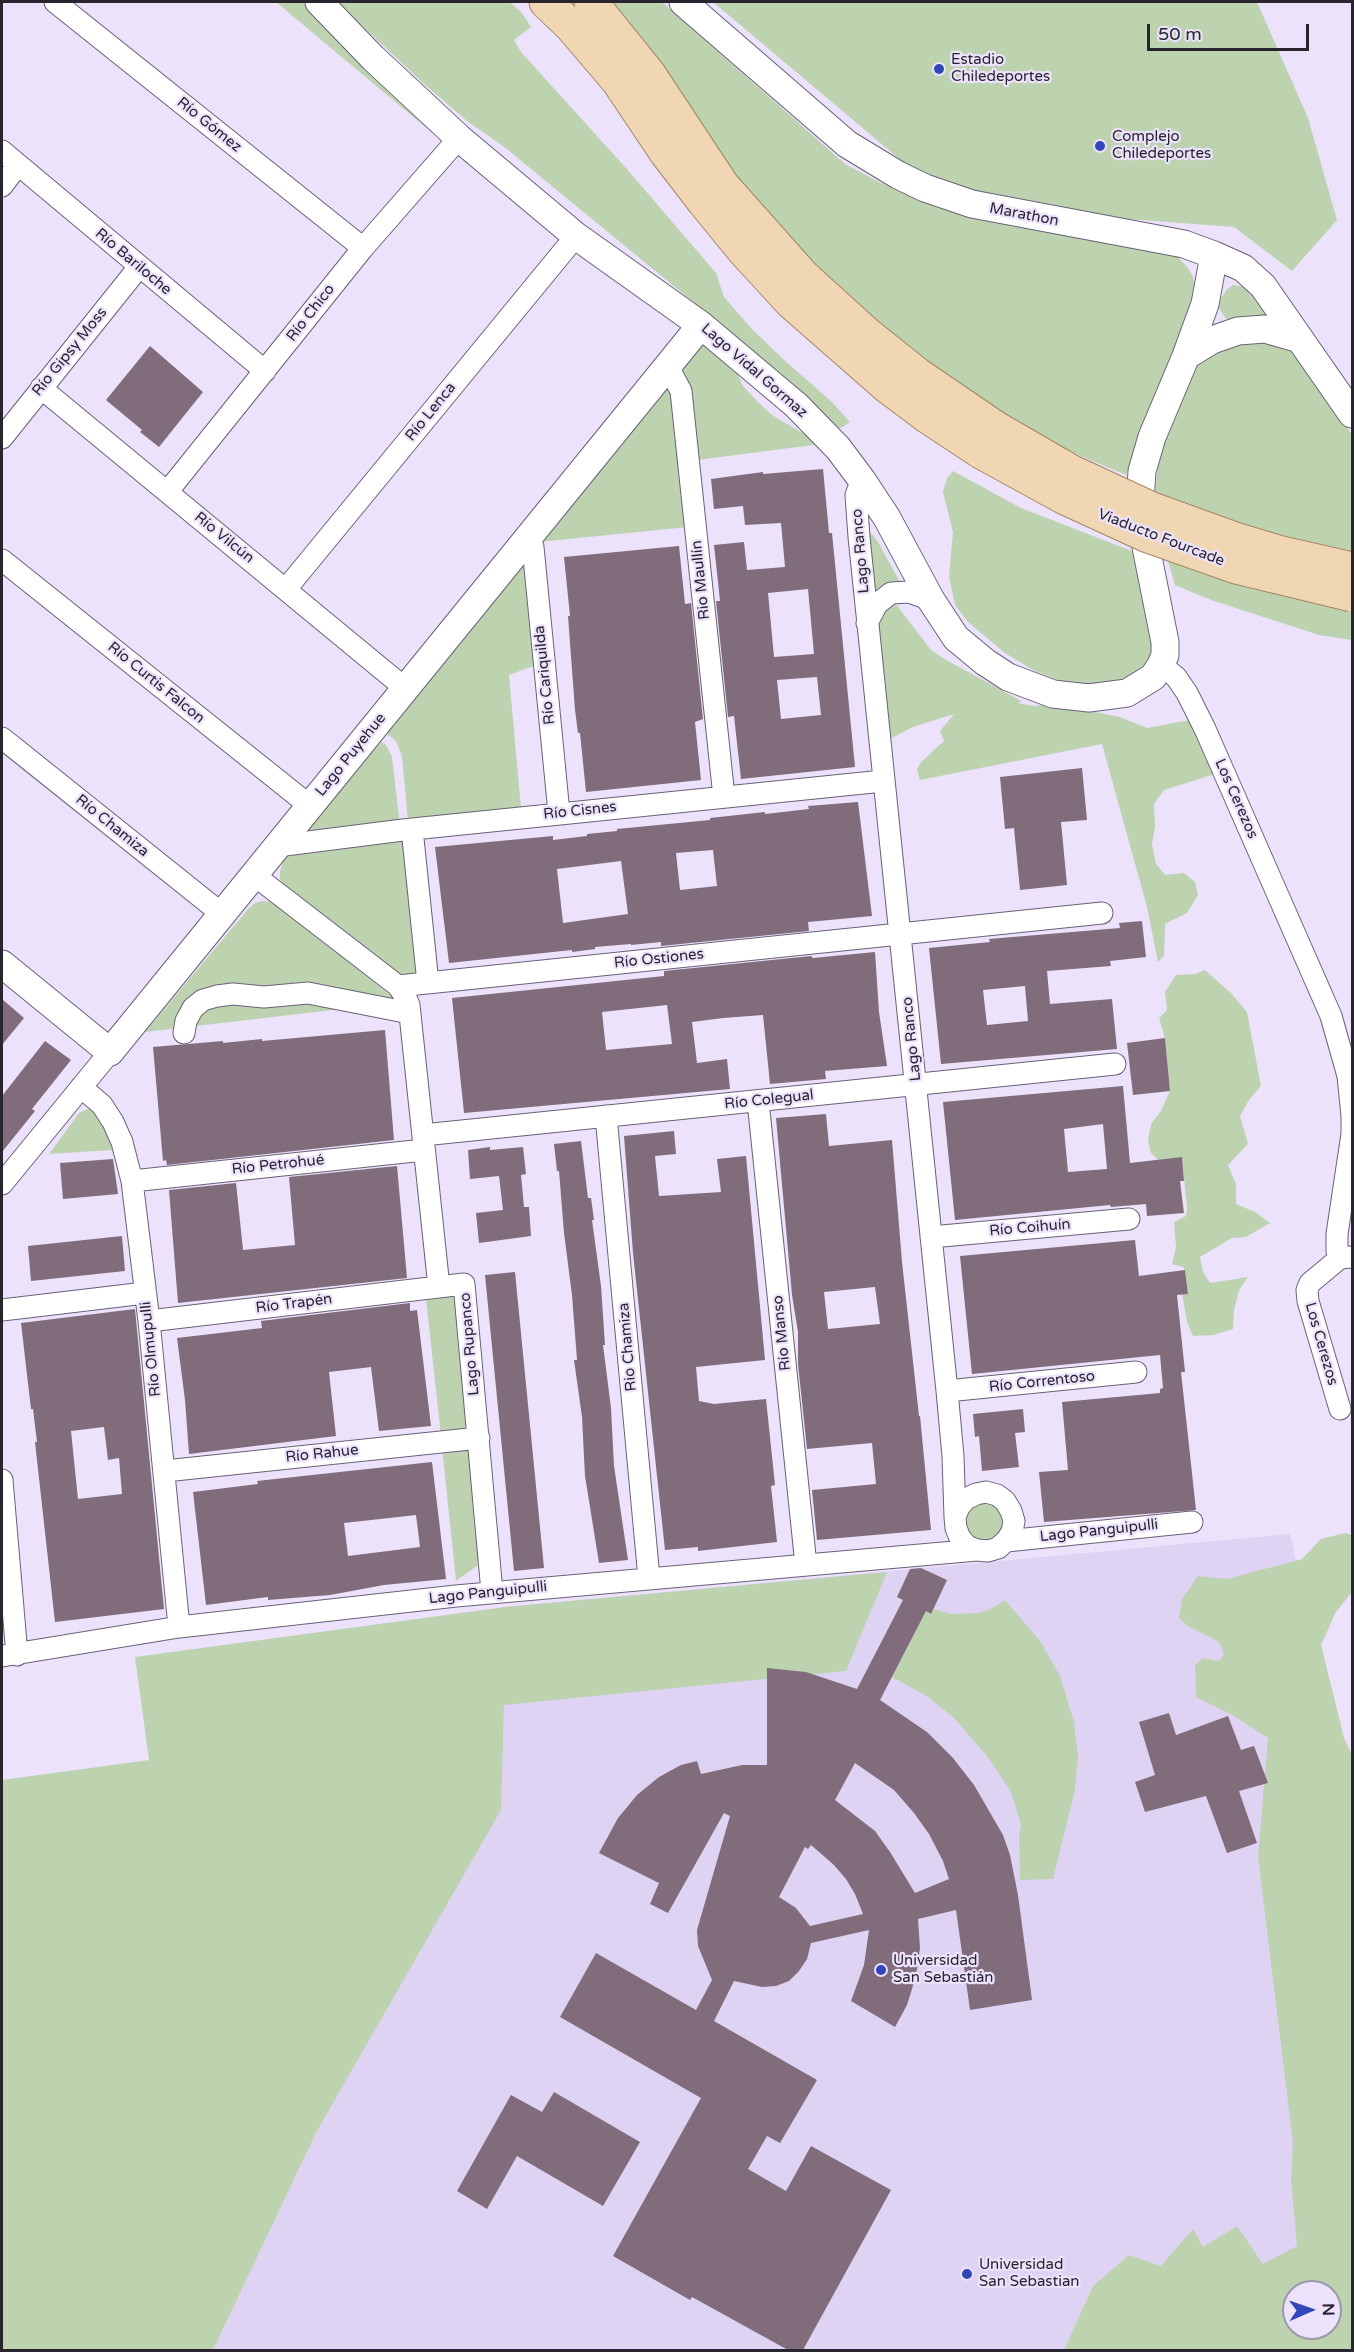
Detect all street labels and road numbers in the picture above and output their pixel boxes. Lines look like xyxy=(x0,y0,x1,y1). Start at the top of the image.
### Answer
street label: Río Gómez xyxy=(173,94,245,156)
street label: Marathon xyxy=(988,199,1060,231)
street label: Río Bariloche xyxy=(91,225,175,299)
street label: Río Chico xyxy=(283,281,339,345)
street label: Río Gipsy Moss xyxy=(29,304,111,400)
street label: Lago Vidal Gormaz xyxy=(697,320,811,422)
street label: Río Lenca xyxy=(402,379,460,445)
street label: Viaducto Fourcade xyxy=(1095,506,1227,570)
street label: Lago Ranco xyxy=(848,508,874,594)
street label: Río Vilcún xyxy=(191,509,257,567)
street label: Rio Maullín xyxy=(688,539,714,621)
street label: Río Cariquilda xyxy=(531,624,559,726)
street label: Río Curtis Falcon xyxy=(104,638,208,728)
street label: Lago Puyehue xyxy=(312,710,390,800)
street label: Los Cerezos xyxy=(1210,756,1262,842)
street label: Río Chamiza xyxy=(72,791,152,861)
street label: Río Cisnes xyxy=(542,798,618,824)
street label: Río Ostiones xyxy=(613,945,705,973)
street label: Lago Ranco xyxy=(899,996,925,1082)
street label: Río Colegual xyxy=(723,1086,815,1114)
street label: Río Petrohué xyxy=(231,1151,325,1179)
street label: Río Coihuín xyxy=(989,1215,1071,1241)
street label: Río Trapén xyxy=(255,1290,333,1318)
street label: Lago Rupanco xyxy=(457,1292,483,1396)
street label: Río Manso xyxy=(769,1294,795,1372)
street label: Río Olmupulli xyxy=(137,1300,165,1398)
street label: Los Cerezos xyxy=(1301,1301,1341,1387)
street label: Rio Chamiza xyxy=(615,1302,641,1392)
street label: Río Correntoso xyxy=(988,1367,1096,1397)
street label: Río Rahue xyxy=(285,1441,359,1467)
street label: Lago Panguipulli xyxy=(1039,1516,1159,1546)
street label: Lago Panguipulli xyxy=(428,1578,548,1608)

